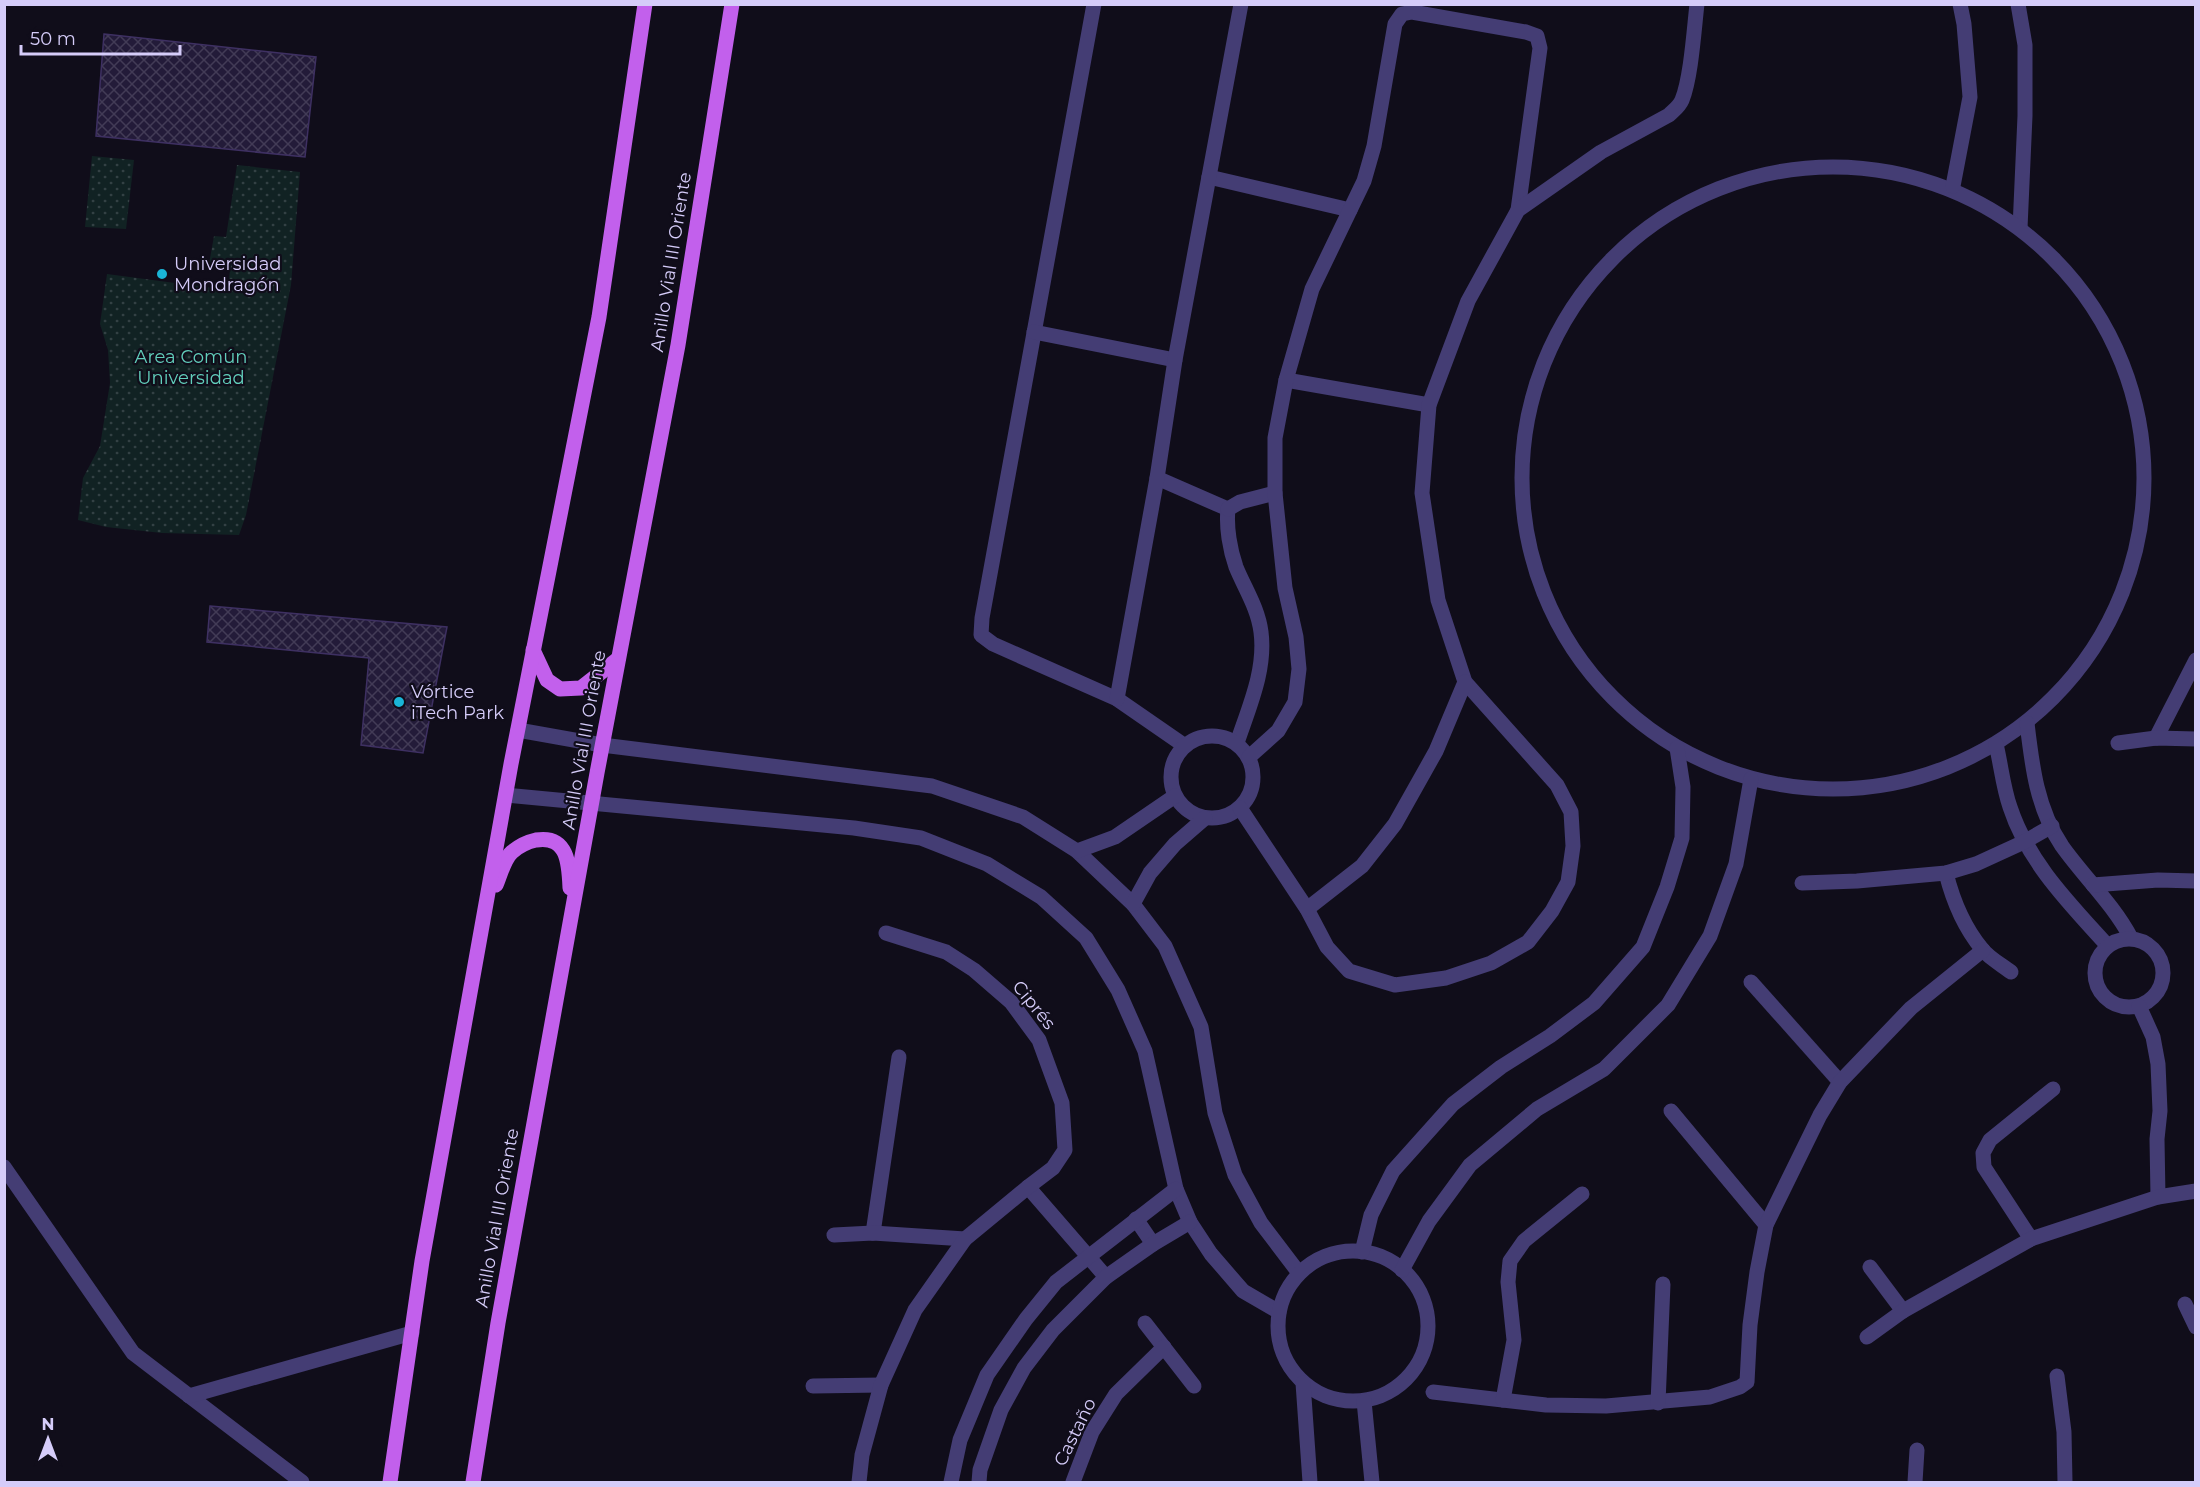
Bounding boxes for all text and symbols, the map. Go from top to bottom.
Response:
scale bar [21,18,180,56]
text: 50 m [30,28,76,50]
street label: Anillo Vial III Oriente [646,170,696,354]
place label: Universidad Mondragón [174,253,281,296]
marker: Universidad Mondragón [155,267,169,281]
park label: Area Común Universidad [135,346,247,389]
street label: Anillo Vial III Oriente [557,648,611,831]
place label: Vórtice iTech Park [411,681,504,724]
marker: Vórtice iTech Park [392,695,406,709]
street label: Ciprés [1008,976,1060,1034]
street label: Anillo Vial III Oriente [470,1126,524,1309]
street label: Castaño [1049,1394,1101,1470]
north arrow [18,1409,78,1469]
text: N [42,1415,54,1434]

